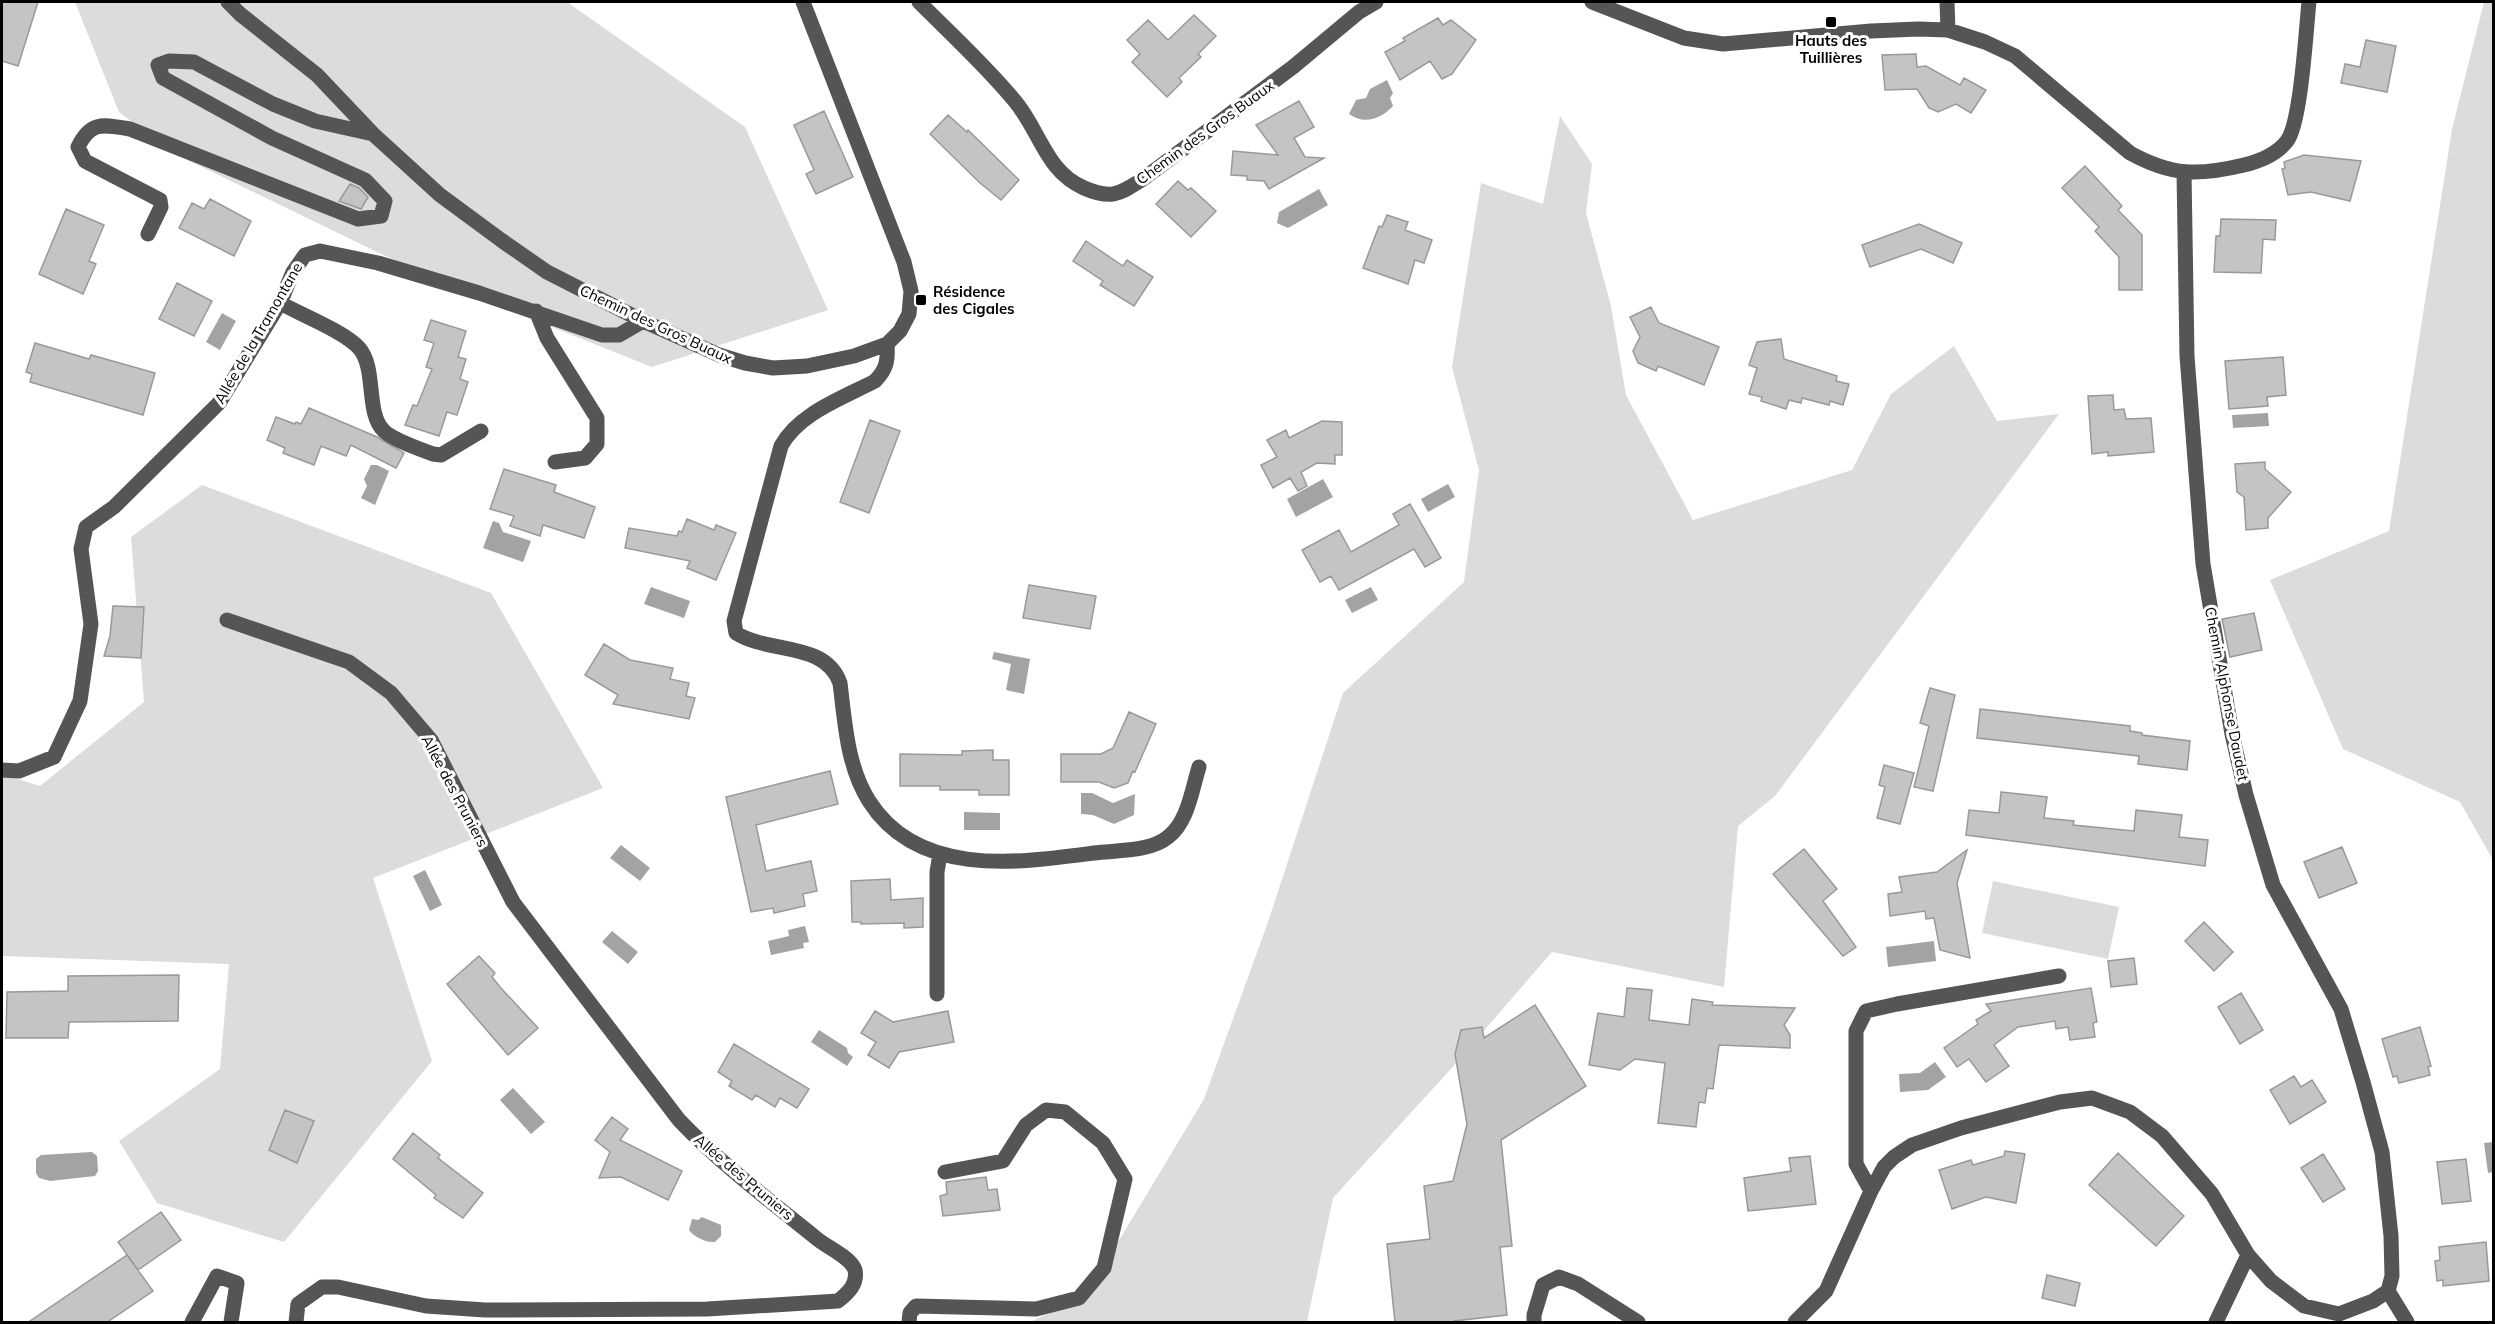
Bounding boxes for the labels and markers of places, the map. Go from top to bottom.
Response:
marker: Hauts des Tuillières [1824,15,1838,29]
place label: Hauts des Tuillières [1795,31,1867,67]
place label: Résidence des Cigales [933,282,1015,318]
marker: Résidence des Cigales [914,293,928,307]

